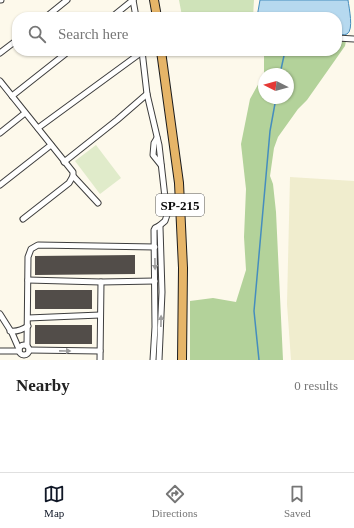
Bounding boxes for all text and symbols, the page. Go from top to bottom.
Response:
search box [12,12,342,56]
icon: search [26,23,48,45]
text: Search here [58,26,128,42]
north arrow [258,68,294,104]
road number: SP-215 [156,194,204,216]
one-way arrow [152,258,158,271]
one-way arrow [158,314,164,327]
one-way arrow [59,347,71,354]
text: Nearby [16,376,70,395]
text: 0 results [294,378,338,393]
tab: Map [43,483,65,519]
tab: Directions [152,483,197,519]
tab: Saved [284,483,311,519]

